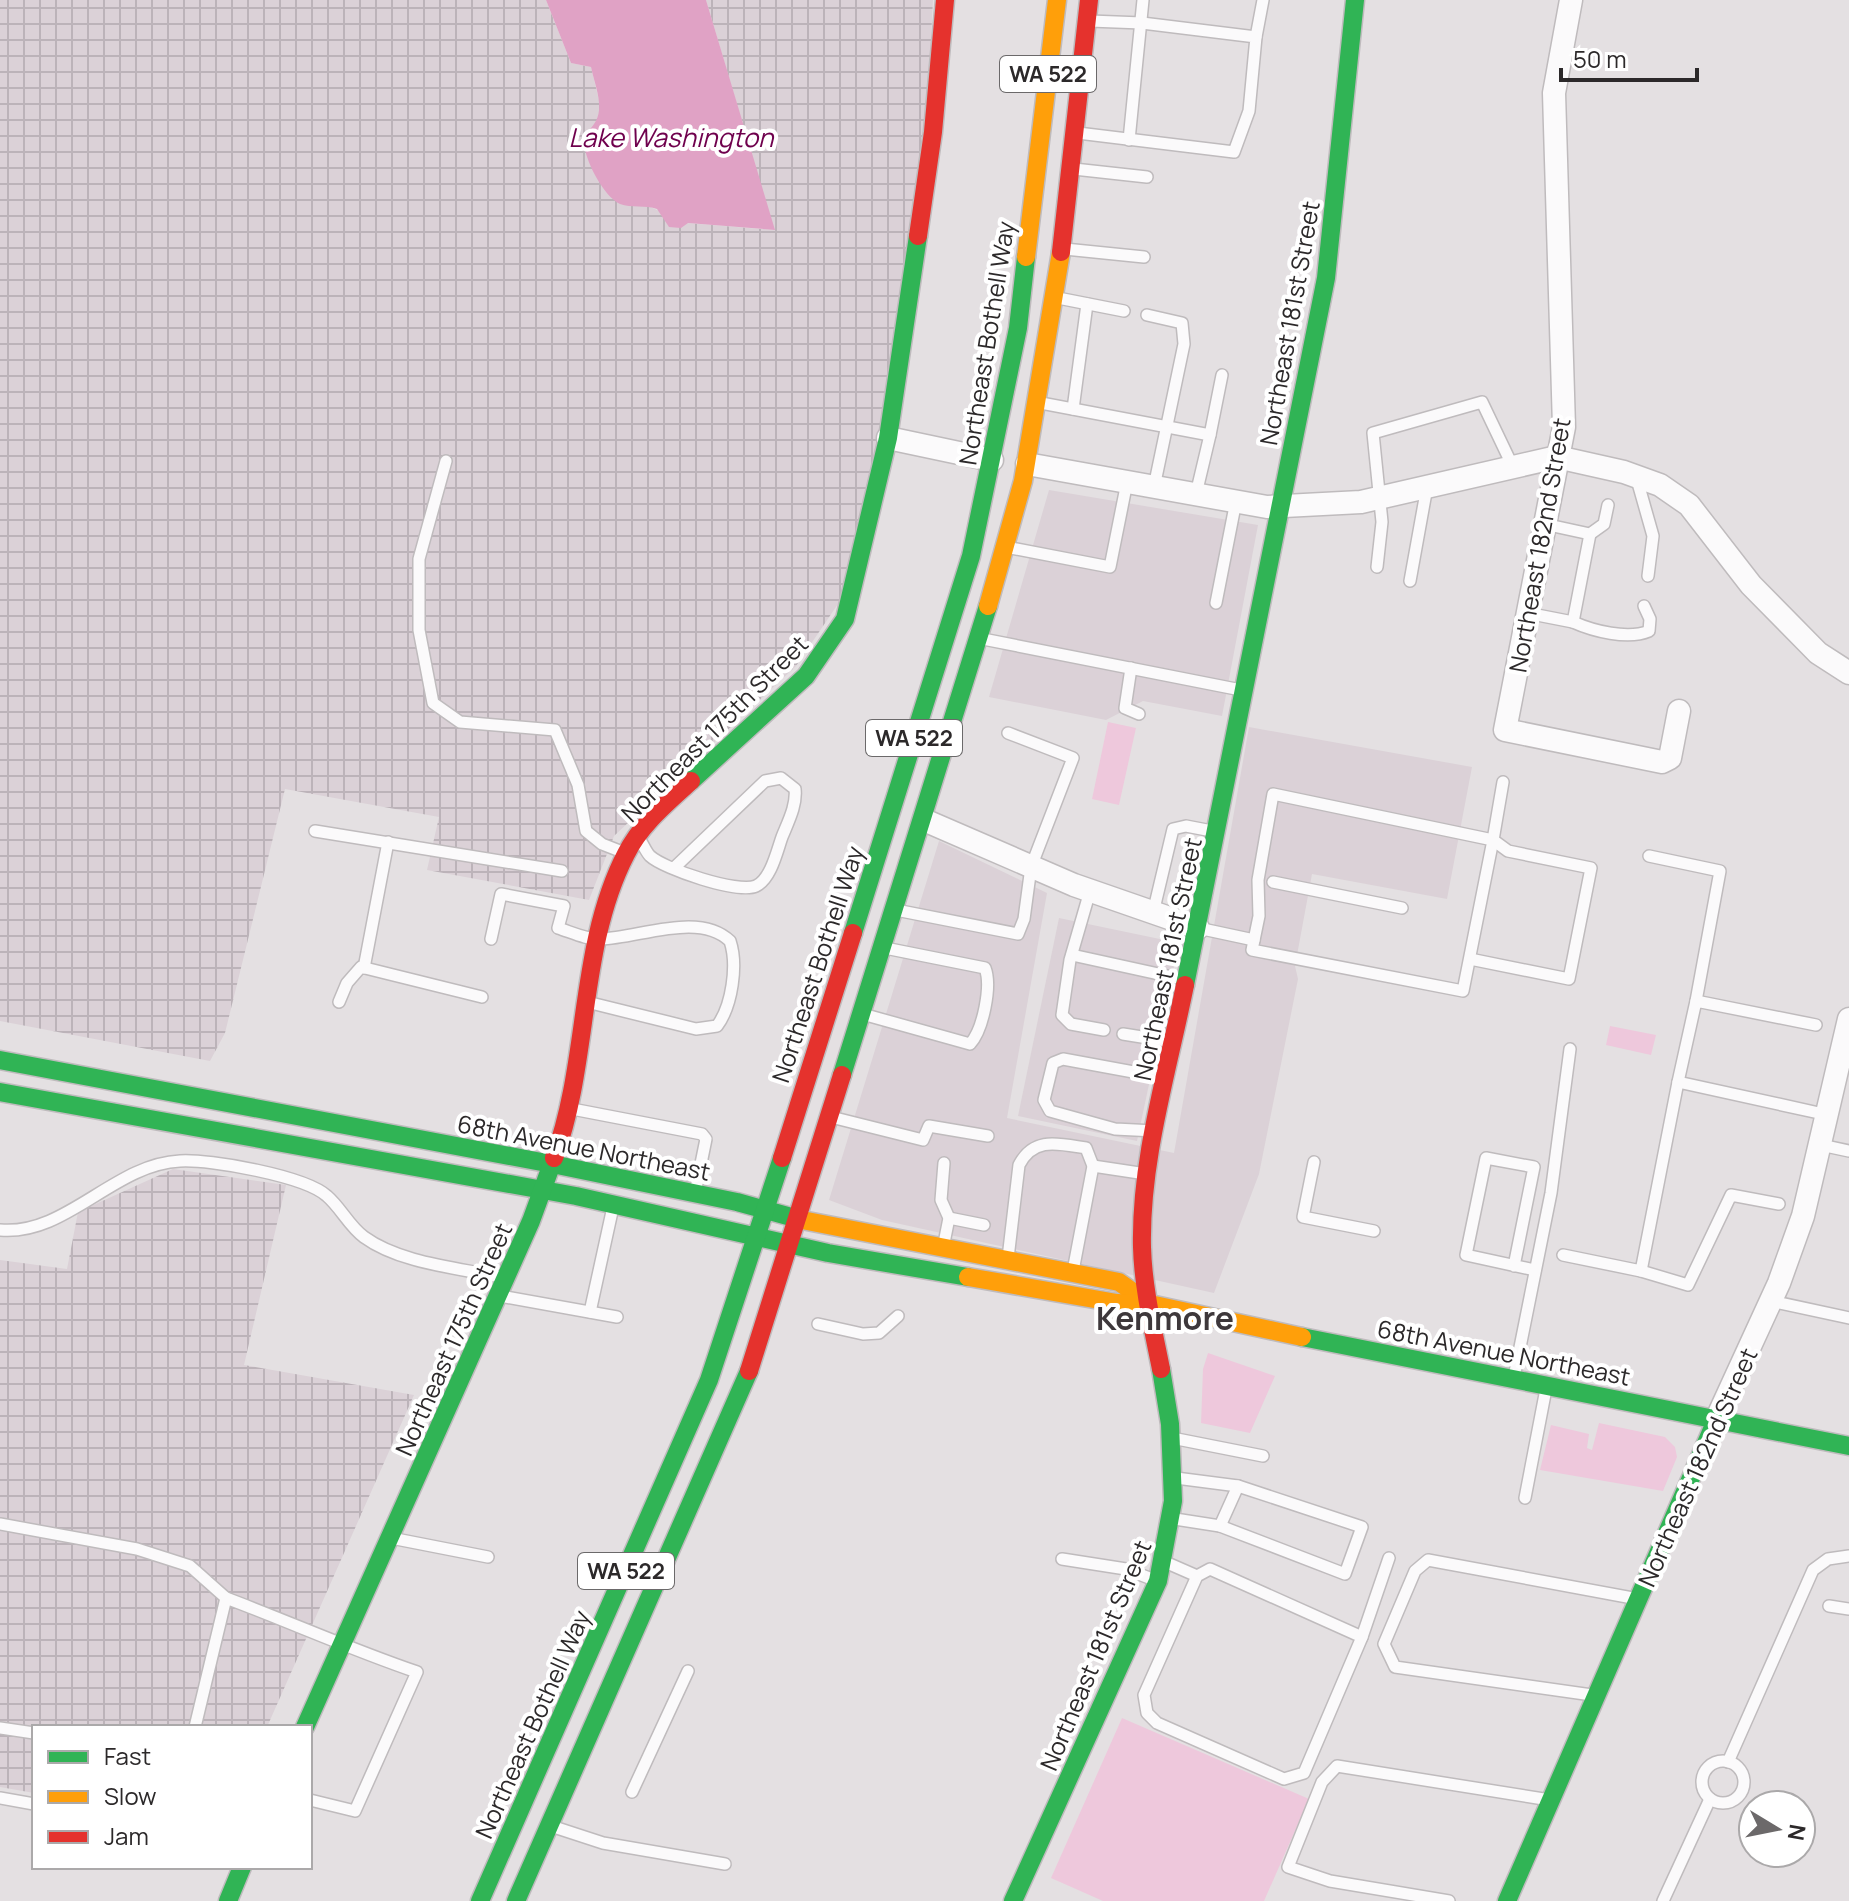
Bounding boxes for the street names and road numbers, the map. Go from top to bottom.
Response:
road number: WA 522 [1000,56,1096,92]
street label: Northeast 181st Street [1251,198,1327,448]
street label: Northeast Bothell Way [950,218,1022,467]
street label: Northeast 182nd Street [1500,415,1578,675]
street label: Northeast 175th Street [613,627,815,829]
road number: WA 522 [866,720,962,756]
street label: Northeast 181st Street [1125,835,1209,1083]
street label: Northeast Bothell Way [763,841,871,1086]
street label: 68th Avenue Northeast [455,1106,713,1188]
street label: Northeast 175th Street [387,1217,519,1461]
street label: 68th Avenue Northeast [1375,1311,1633,1393]
street label: Northeast 182nd Street [1629,1342,1765,1592]
street label: Northeast 181st Street [1031,1535,1159,1775]
road number: WA 522 [578,1553,674,1589]
street label: Northeast Bothell Way [467,1604,597,1843]

